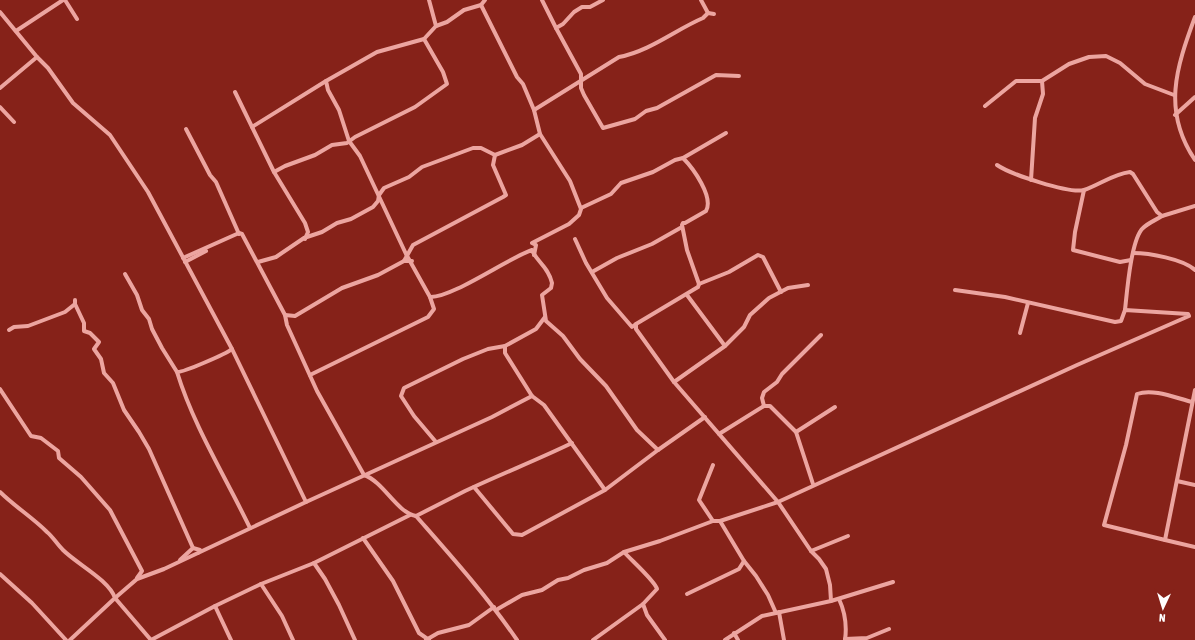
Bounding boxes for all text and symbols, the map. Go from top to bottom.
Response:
north arrow [1143,588,1183,628]
text: N [1159,612,1166,624]

